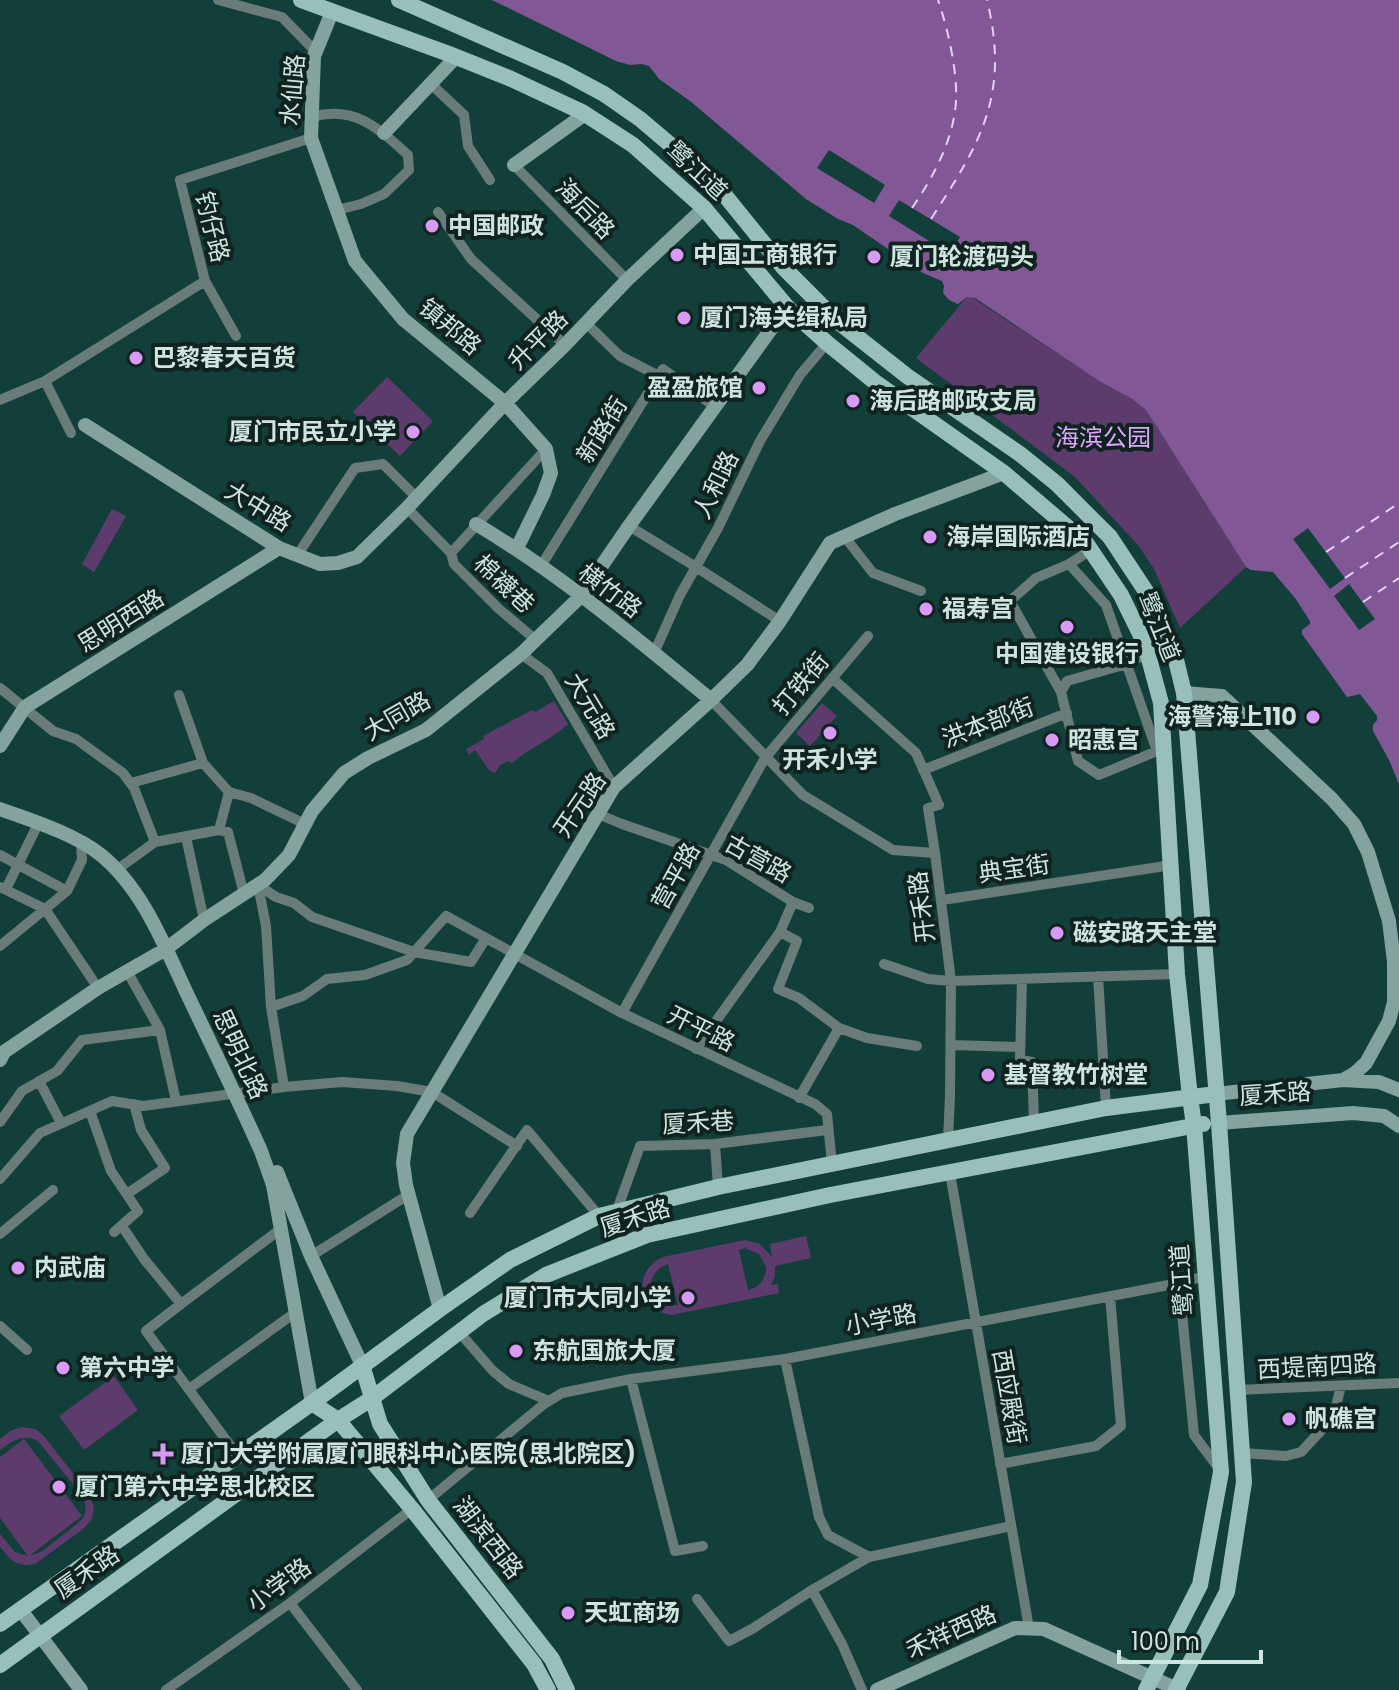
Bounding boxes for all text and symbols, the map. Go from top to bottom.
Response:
street label: 水仙路 [273,53,312,127]
street label: 鹭江道 [660,134,735,207]
street label: 海后路 [548,171,622,246]
street label: 钓仔路 [188,188,237,266]
place label: 中国邮政 [448,209,544,242]
marker: 中国邮政 [423,217,441,235]
place label: 中国工商银行 [693,238,837,271]
place label: 厦门轮渡码头 [890,240,1034,273]
marker: 中国工商银行 [668,246,686,264]
marker: 厦门轮渡码头 [865,248,883,266]
street label: 镇邦路 [412,291,489,362]
place label: 厦门海关缉私局 [700,301,868,334]
street label: 升平路 [501,303,575,377]
marker: 厦门海关缉私局 [675,309,693,327]
place label: 巴黎春天百货 [152,341,296,374]
marker: 巴黎春天百货 [127,349,145,367]
place label: 盈盈旅馆 [647,371,743,404]
marker: 盈盈旅馆 [750,379,768,397]
place label: 海后路邮政支局 [869,384,1037,417]
street label: 新路街 [569,390,635,469]
marker: 海后路邮政支局 [844,392,862,410]
place label: 厦门市民立小学 [229,415,397,448]
park label: 海滨公园 [1055,421,1151,454]
marker: 厦门市民立小学 [404,423,422,441]
street label: 人和路 [685,445,746,524]
street label: 大中路 [219,474,298,539]
place label: 海岸国际酒店 [946,520,1090,553]
marker: 海岸国际酒店 [921,528,939,546]
street label: 棉襪巷 [467,547,542,620]
street label: 横竹路 [572,556,649,625]
street label: 思明西路 [71,581,170,660]
street label: 鹭江道 [1131,587,1188,666]
place label: 福寿宫 [942,592,1014,625]
marker: 福寿宫 [917,600,935,618]
marker: 中国建设银行 [1058,618,1076,636]
place label: 中国建设银行 [995,637,1139,670]
street label: 打铁街 [765,645,836,722]
street label: 大元路 [558,666,623,745]
street label: 大同路 [357,683,436,748]
street label: 洪本部街 [937,690,1039,755]
place label: 海警海上110 [1167,700,1297,733]
marker: 海警海上110 [1304,708,1322,726]
place label: 昭惠宫 [1068,723,1140,756]
marker: 开禾小学 [821,724,839,742]
marker: 昭惠宫 [1043,731,1061,749]
place label: 开禾小学 [782,743,878,776]
street label: 开元路 [546,766,613,844]
street label: 古营路 [719,827,798,890]
street label: 营平路 [644,836,707,915]
street label: 典宝街 [976,847,1052,890]
street label: 开禾路 [901,869,942,945]
place label: 磁安路天主堂 [1073,916,1217,949]
marker: 磁安路天主堂 [1048,924,1066,942]
street label: 开平路 [662,998,741,1059]
street label: 思明北路 [205,1003,276,1104]
place label: 基督教竹树堂 [1004,1058,1148,1091]
marker: 基督教竹树堂 [979,1066,997,1084]
street label: 厦禾路 [1238,1075,1312,1112]
street label: 厦禾巷 [661,1104,735,1141]
street label: 厦禾路 [596,1191,674,1244]
street label: 鹭江道 [1163,1243,1200,1317]
place label: 内武庙 [34,1251,106,1284]
marker: 内武庙 [9,1259,27,1277]
place label: 厦门市大同小学 [504,1281,672,1314]
marker: 厦门市大同小学 [679,1289,697,1307]
street label: 小学路 [842,1296,919,1343]
place label: 东航国旅大厦 [532,1334,676,1367]
marker: 东航国旅大厦 [507,1342,525,1360]
street label: 西应殿街 [985,1347,1034,1447]
street label: 西堤南四路 [1256,1347,1378,1386]
place label: 第六中学 [79,1351,175,1384]
marker: 第六中学 [54,1359,72,1377]
place label: 帆礁宫 [1305,1402,1377,1435]
marker: 帆礁宫 [1280,1410,1298,1428]
place label: 厦门大学附属厦门眼科中心医院(思北院区) [181,1437,636,1470]
marker: 厦门大学附属厦门眼科中心医院(思北院区) [152,1443,174,1465]
place label: 厦门第六中学思北校区 [75,1470,315,1503]
marker: 厦门第六中学思北校区 [50,1478,68,1496]
street label: 湖滨西路 [446,1490,531,1586]
street label: 厦禾路 [48,1537,126,1606]
street label: 小学路 [240,1550,318,1619]
place label: 天虹商场 [584,1596,680,1629]
street label: 禾祥西路 [900,1597,1001,1666]
marker: 天虹商场 [559,1604,577,1622]
scale bar [1119,1614,1261,1664]
text: 100 m [1131,1625,1200,1658]

